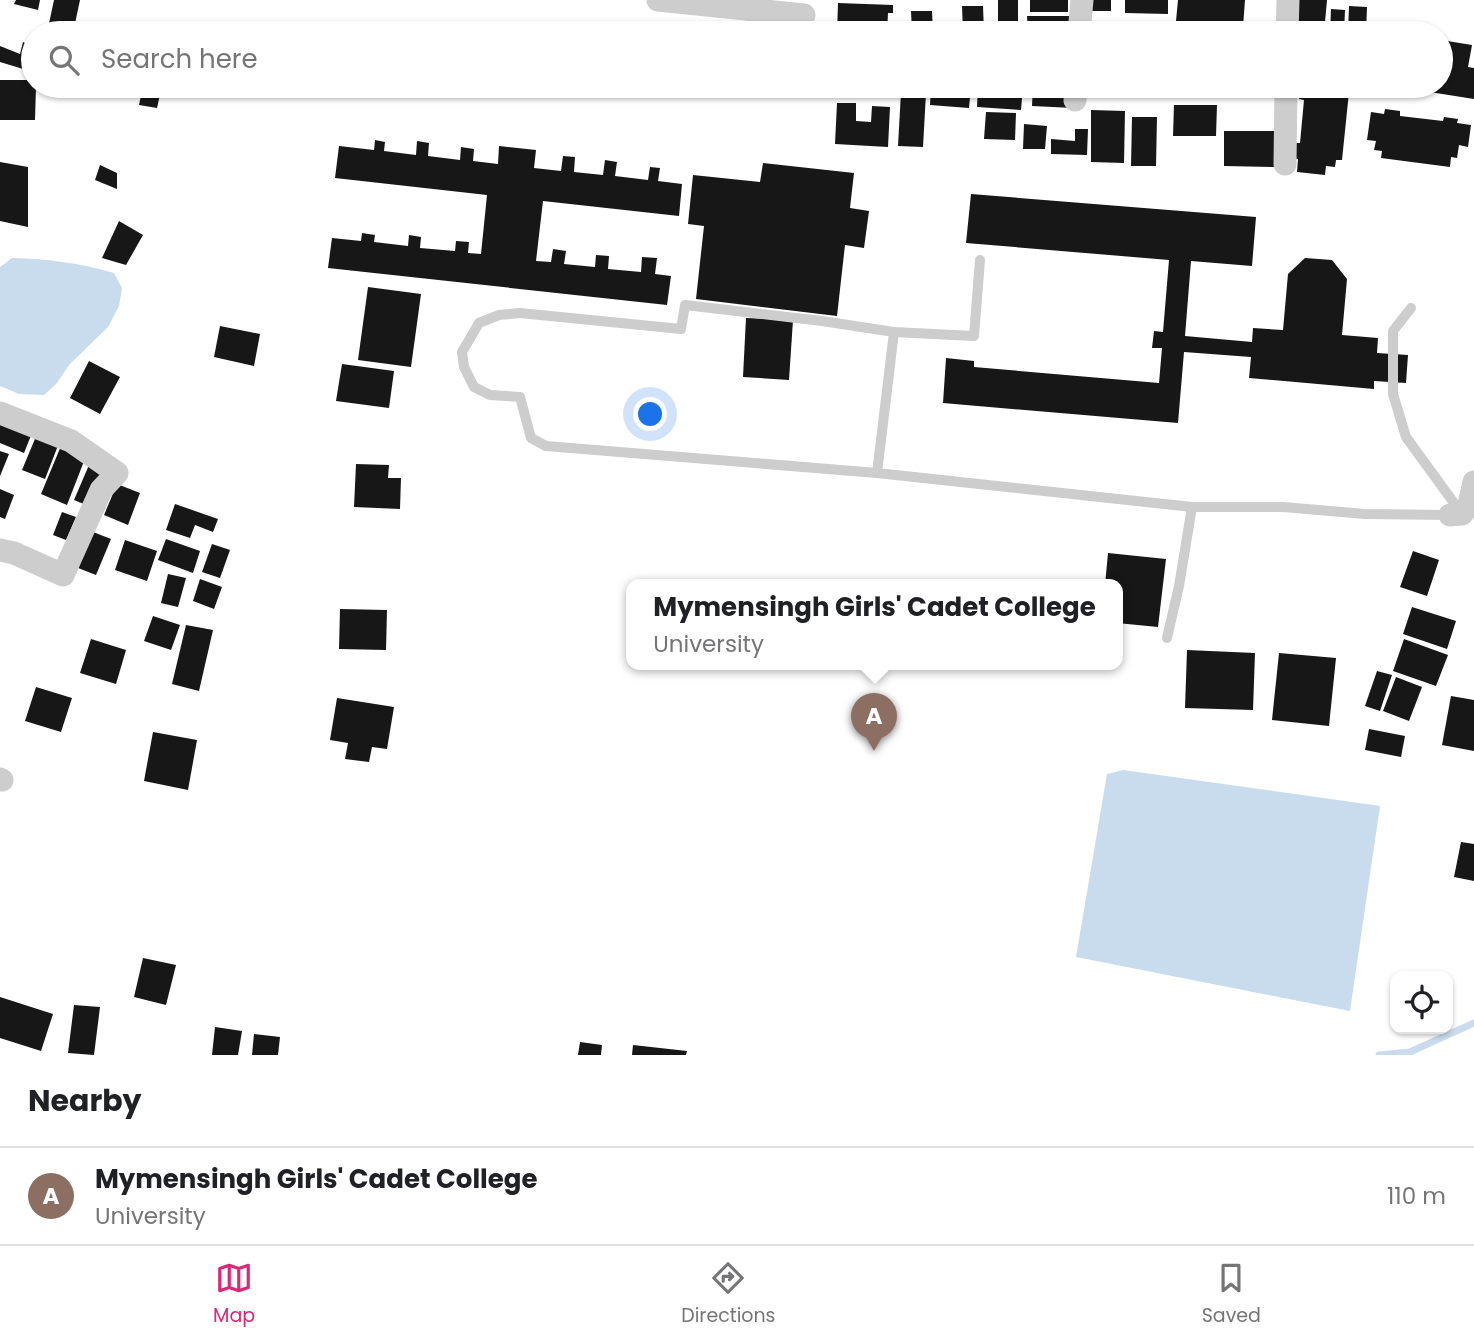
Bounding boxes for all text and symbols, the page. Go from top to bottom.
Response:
search box [21,21,1453,98]
icon: search [45,41,83,79]
text: Search here [101,41,258,77]
your location [633,397,667,431]
popup [626,579,1123,670]
text: Mymensingh Girls' Cadet College [653,589,1096,625]
text: University [653,628,764,660]
pin: A [851,693,897,751]
map controls [1390,971,1453,1034]
button: locate [1390,971,1453,1034]
text: Nearby [28,1079,142,1122]
text: Mymensingh Girls' Cadet College [95,1161,537,1197]
text: A [43,1180,59,1212]
text: 110 m [1387,1180,1446,1212]
text: University [95,1200,206,1232]
tab: Map [213,1259,255,1330]
tab: Directions [681,1259,776,1330]
tab: Saved [1202,1259,1261,1330]

